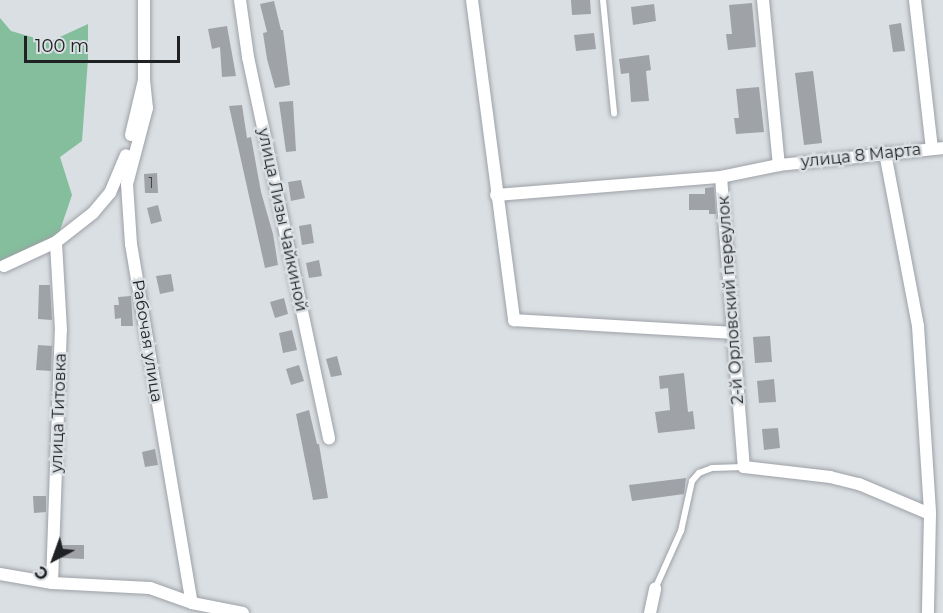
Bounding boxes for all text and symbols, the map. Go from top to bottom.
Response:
scale bar [27,24,183,62]
text: 100 m [35,35,89,57]
street label: улица Лизы Чайкиной [253,127,311,313]
street label: улица 8 Марта [800,140,922,172]
house number: 1 [148,175,154,191]
street label: 2-й Орловский переулок [714,195,748,405]
street label: Рабочая улица [128,278,166,404]
street label: улица Титовка [47,353,71,473]
north arrow [24,529,84,589]
text: С [31,562,52,584]

